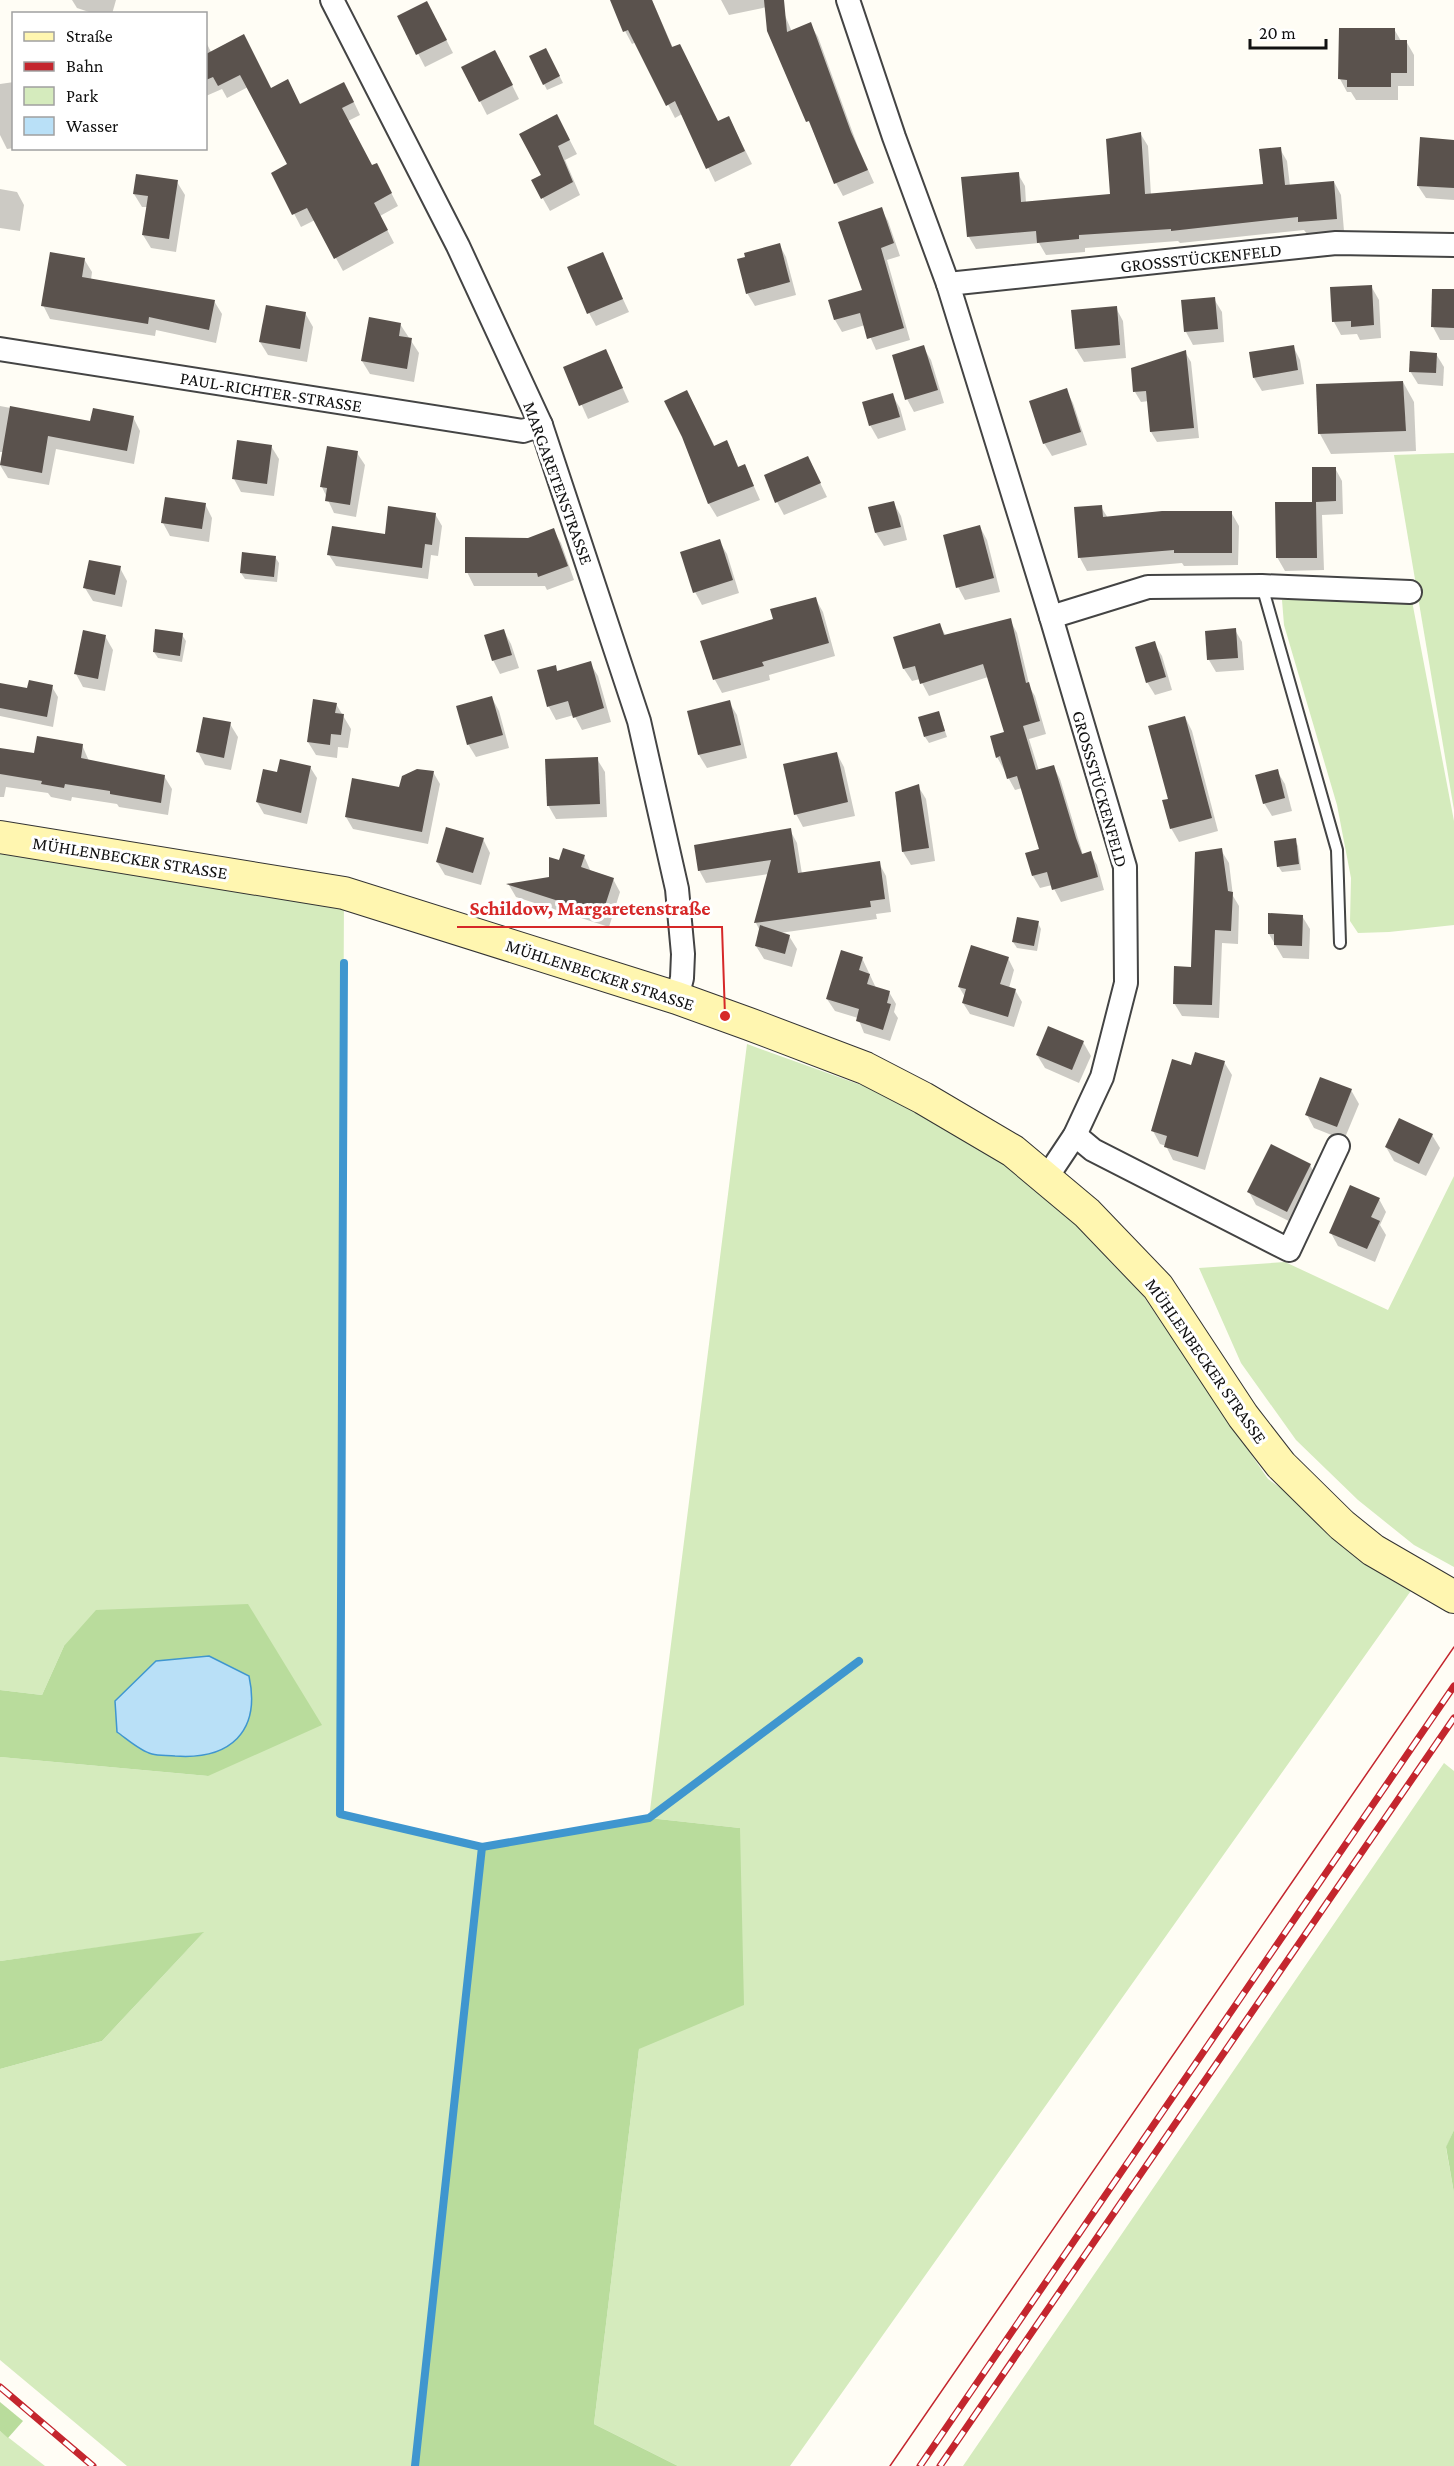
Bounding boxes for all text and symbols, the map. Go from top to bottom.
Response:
legend [12,12,207,150]
scale bar [1250,12,1326,50]
text: 20 m [1259,23,1296,43]
text: Straße [66,26,113,46]
text: Bahn [66,56,104,76]
text: Park [66,86,98,106]
text: Wasser [66,116,119,136]
street label: GROSSSTÜCKENFELD [1119,240,1283,276]
street label: PAUL-RICHTER-STRASSE [179,368,364,416]
street label: MARGARETENSTRASSE [519,399,597,567]
street label: GROSSSTÜCKENFELD [1068,708,1132,870]
street label: MÜHLENBECKER STRASSE [31,833,229,883]
callout: Schildow, Margaretenstraße [457,889,722,927]
text: Schildow, Margaretenstraße [470,897,711,919]
street label: MÜHLENBECKER STRASSE [503,935,697,1015]
street label: MÜHLENBECKER STRASSE [1141,1275,1271,1448]

